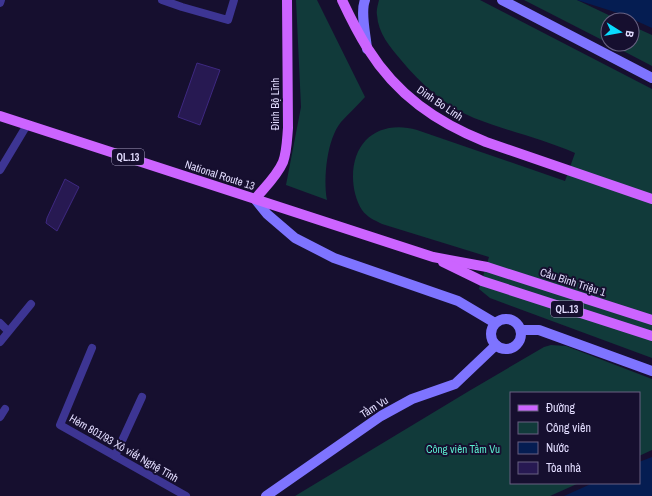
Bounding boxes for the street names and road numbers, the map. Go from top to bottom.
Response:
street label: Đinh Bộ Lĩnh [268,78,282,130]
street label: Dinh Bo Linh [414,82,466,124]
road number: QL.13 [112,149,144,165]
street label: National Route 13 [183,157,257,193]
street label: Cầu Bình Triệu 1 [538,265,608,299]
road number: QL.13 [551,301,583,317]
street label: Tầm Vu [357,393,391,421]
street label: Hẻm 801/93 Xô viết Nghệ Tĩnh [67,411,181,485]

